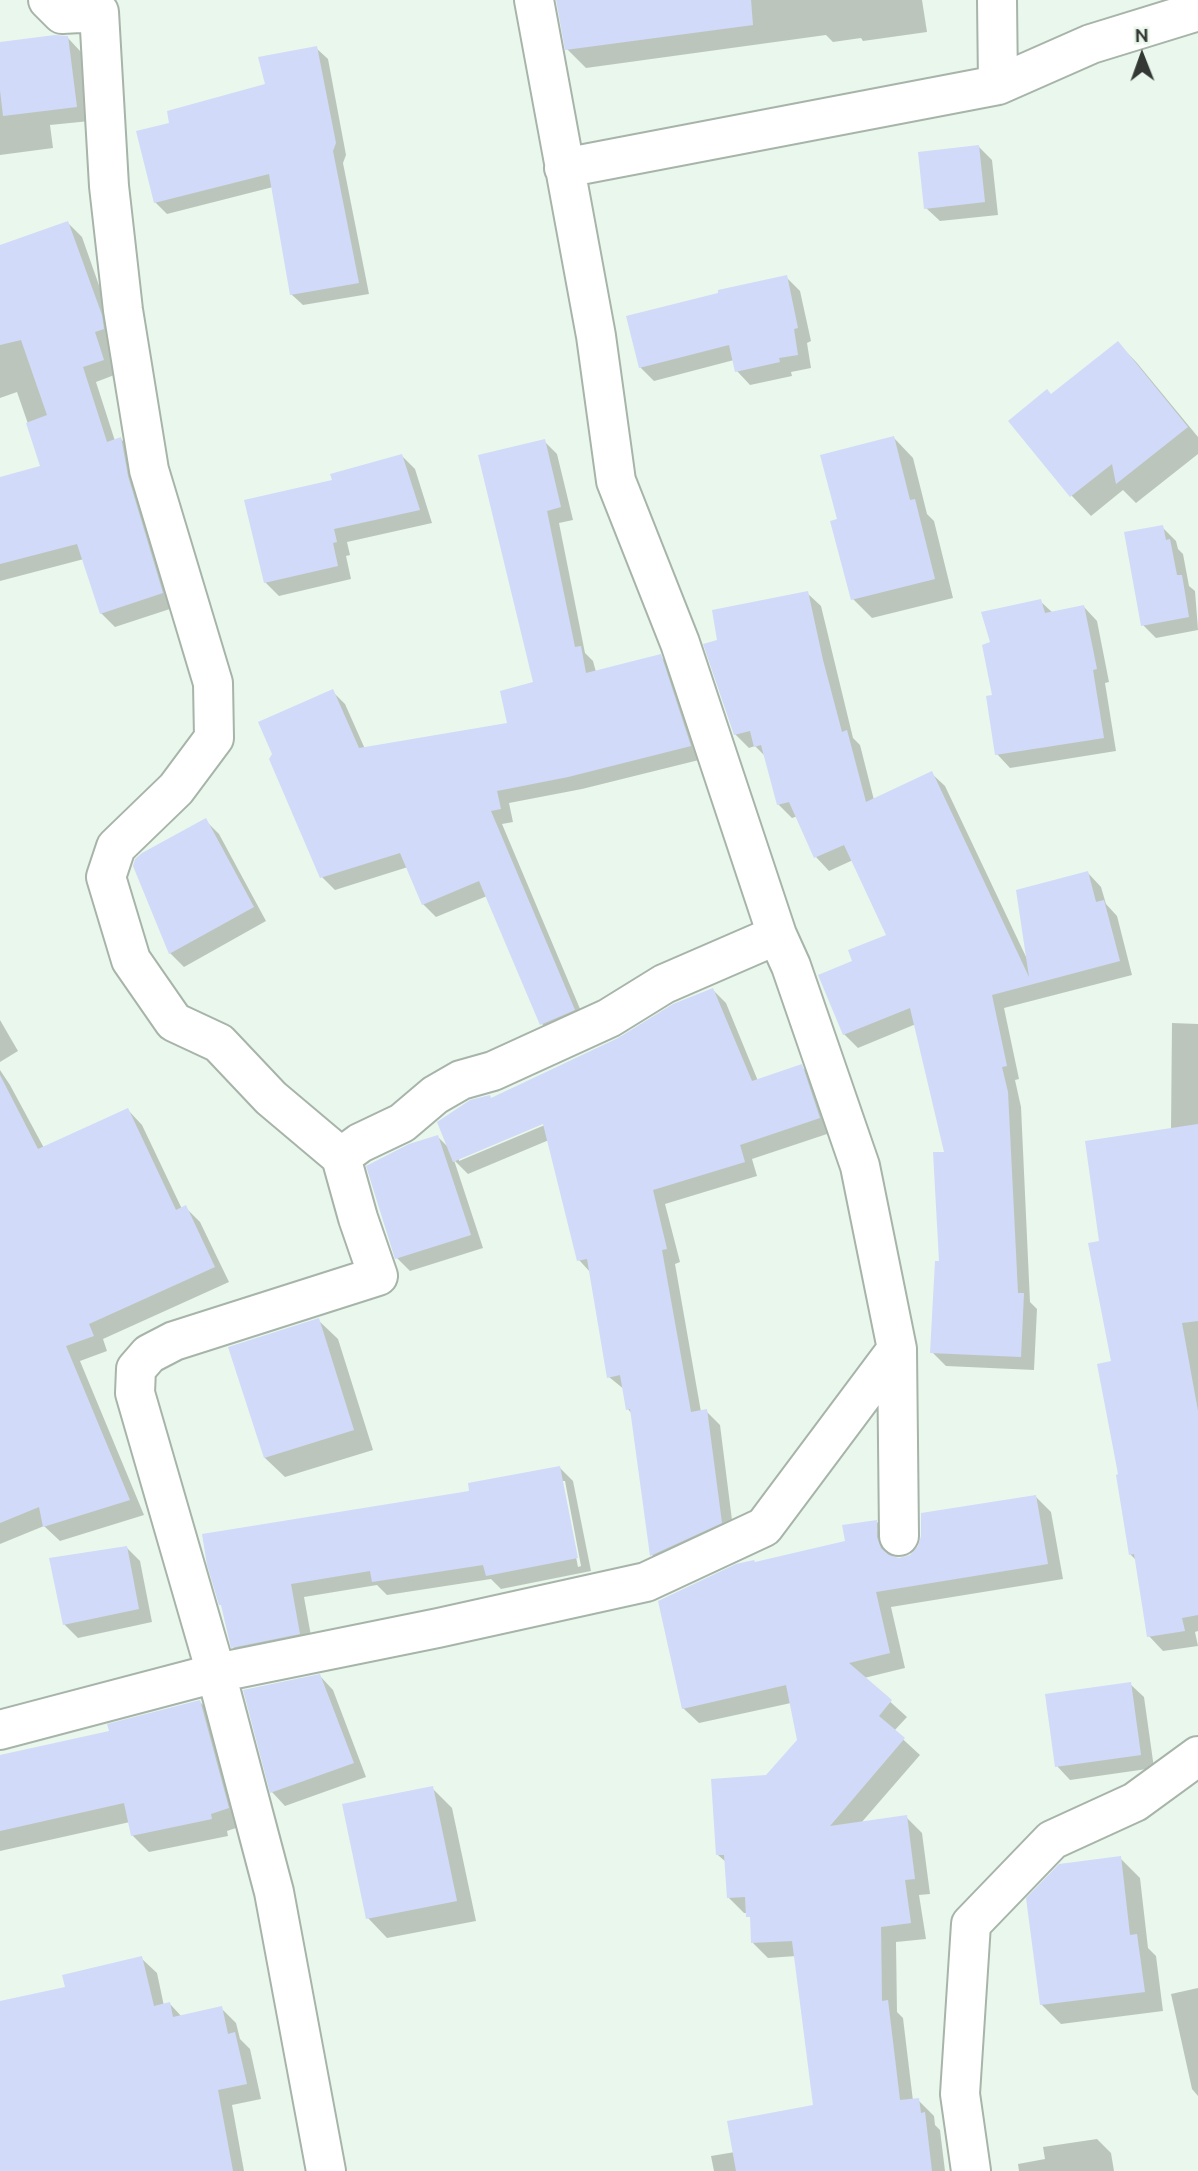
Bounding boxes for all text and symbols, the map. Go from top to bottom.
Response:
north arrow [1107,21,1177,91]
text: N [1134,24,1149,46]

